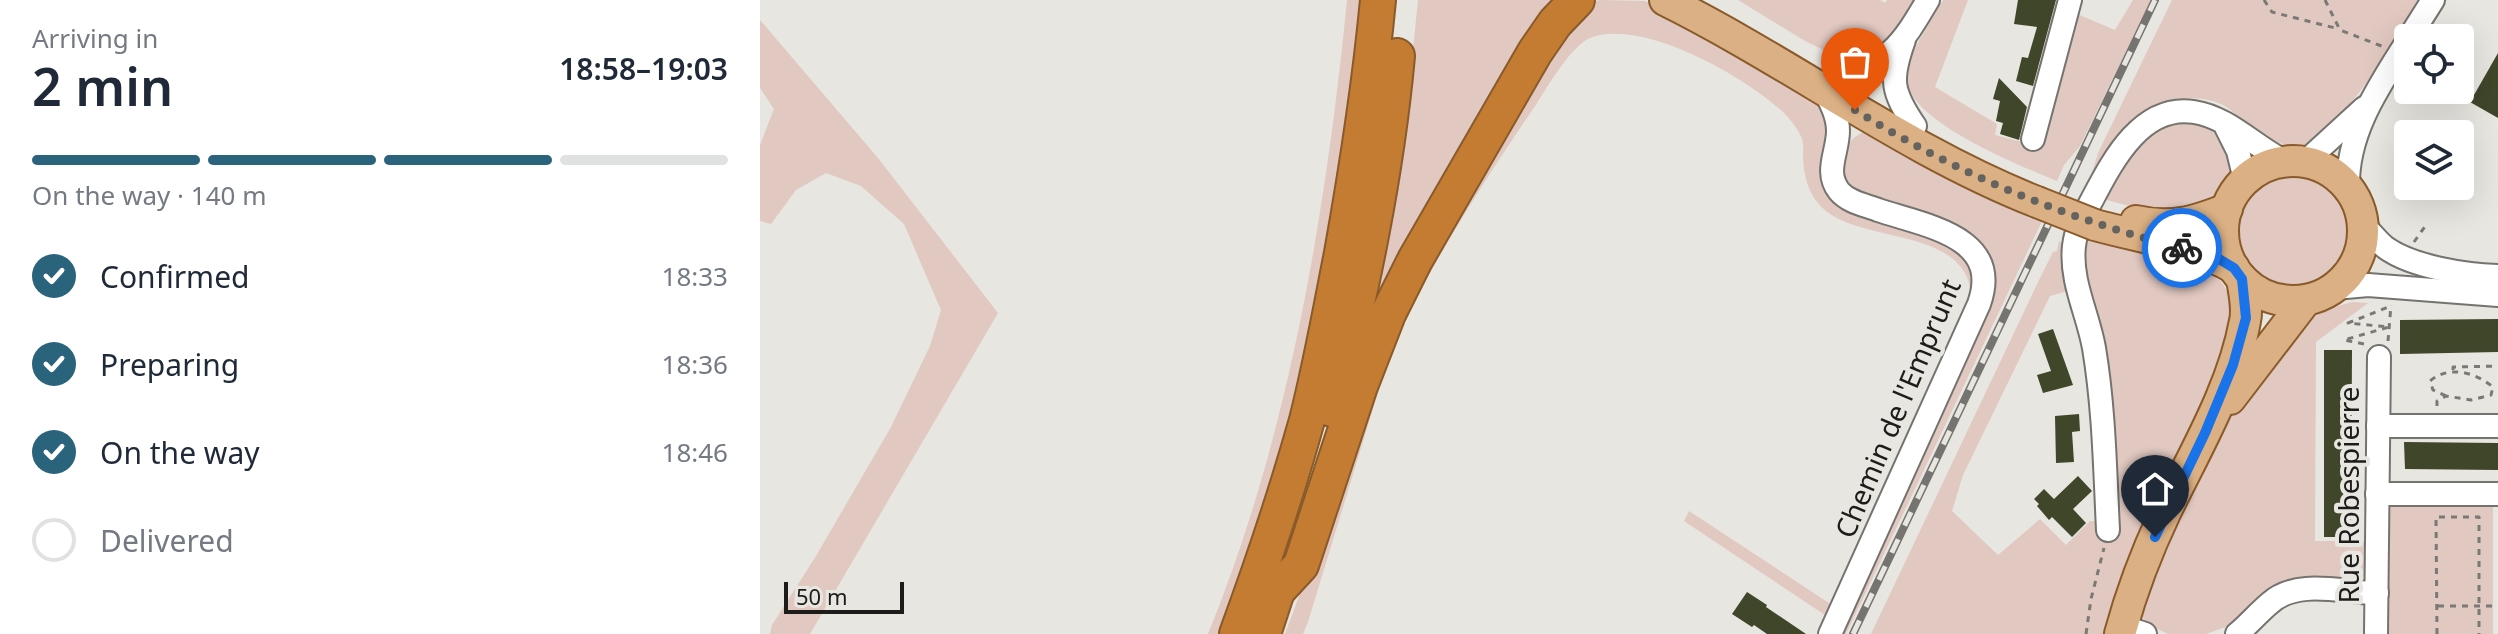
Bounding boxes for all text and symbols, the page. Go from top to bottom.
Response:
text: Arriving in [32,20,158,56]
map controls [2394,24,2474,200]
button: locate [2394,24,2474,104]
pin [1821,28,1889,110]
icon: bag [1833,40,1877,84]
text: 18:58–19:03 [559,48,728,89]
text: 2 min [32,50,173,121]
button: layers [2394,120,2474,200]
text: On the way · 140 m [32,177,266,213]
courier [2142,208,2222,288]
icon: bike [2160,226,2204,270]
icon: check [32,254,76,298]
text: Confirmed [100,256,250,297]
text: 18:33 [662,258,728,294]
street label: Chemin de l'Emprunt [1825,273,1969,543]
icon: check [32,342,76,386]
text: Preparing [100,344,239,385]
text: 18:36 [662,346,728,382]
street label: Rue Robespierre [2329,386,2367,604]
icon: check [32,430,76,474]
text: On the way [100,432,260,473]
text: 18:46 [662,434,728,470]
pin [2121,455,2189,537]
icon: home [2133,467,2177,511]
text: Delivered [100,520,234,561]
scale bar [784,578,904,614]
text: 50 m [796,581,847,611]

